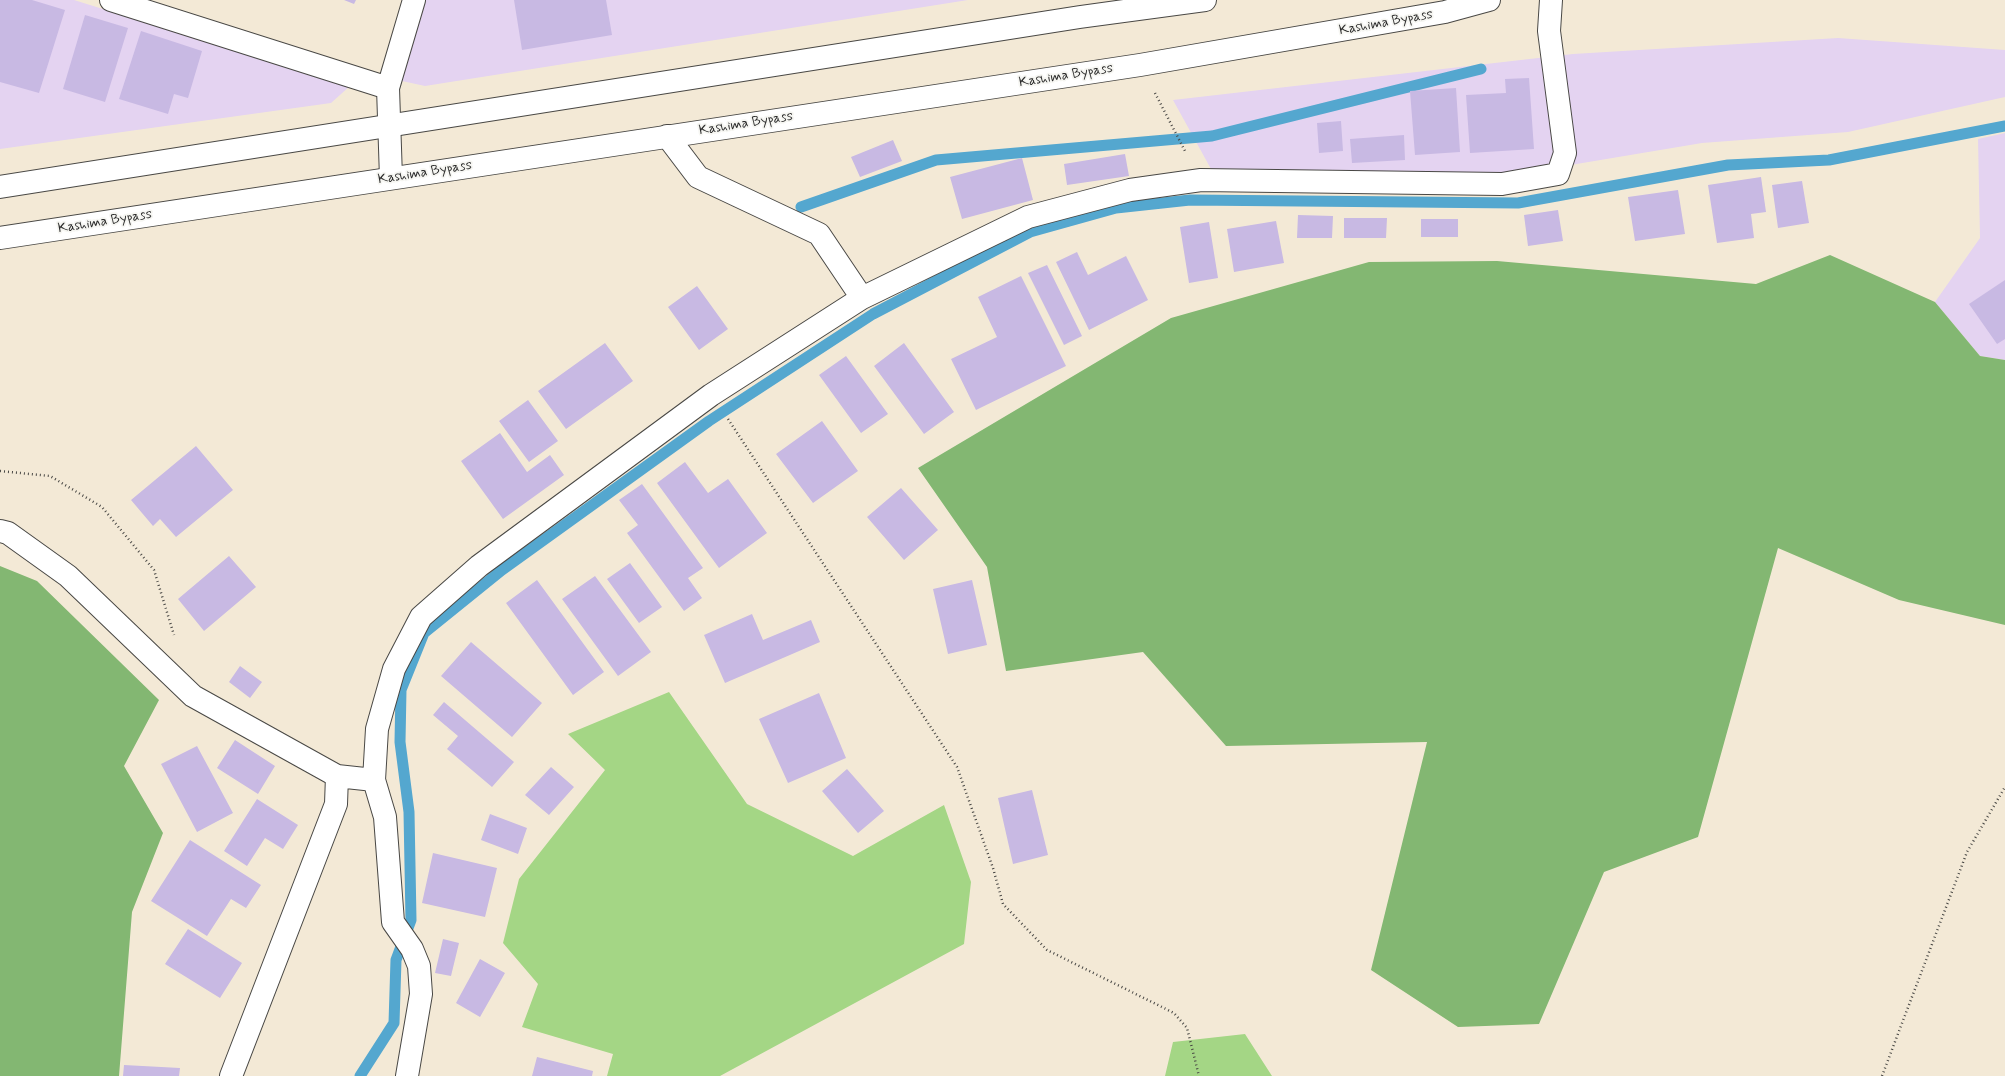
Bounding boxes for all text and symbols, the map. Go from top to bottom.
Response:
street label: Kashima Bypass [1338,6,1434,40]
street label: Kashima Bypass [1018,60,1114,92]
street label: Kashima Bypass [698,108,794,140]
street label: Kashima Bypass [377,157,473,189]
street label: Kashima Bypass [57,206,153,238]

